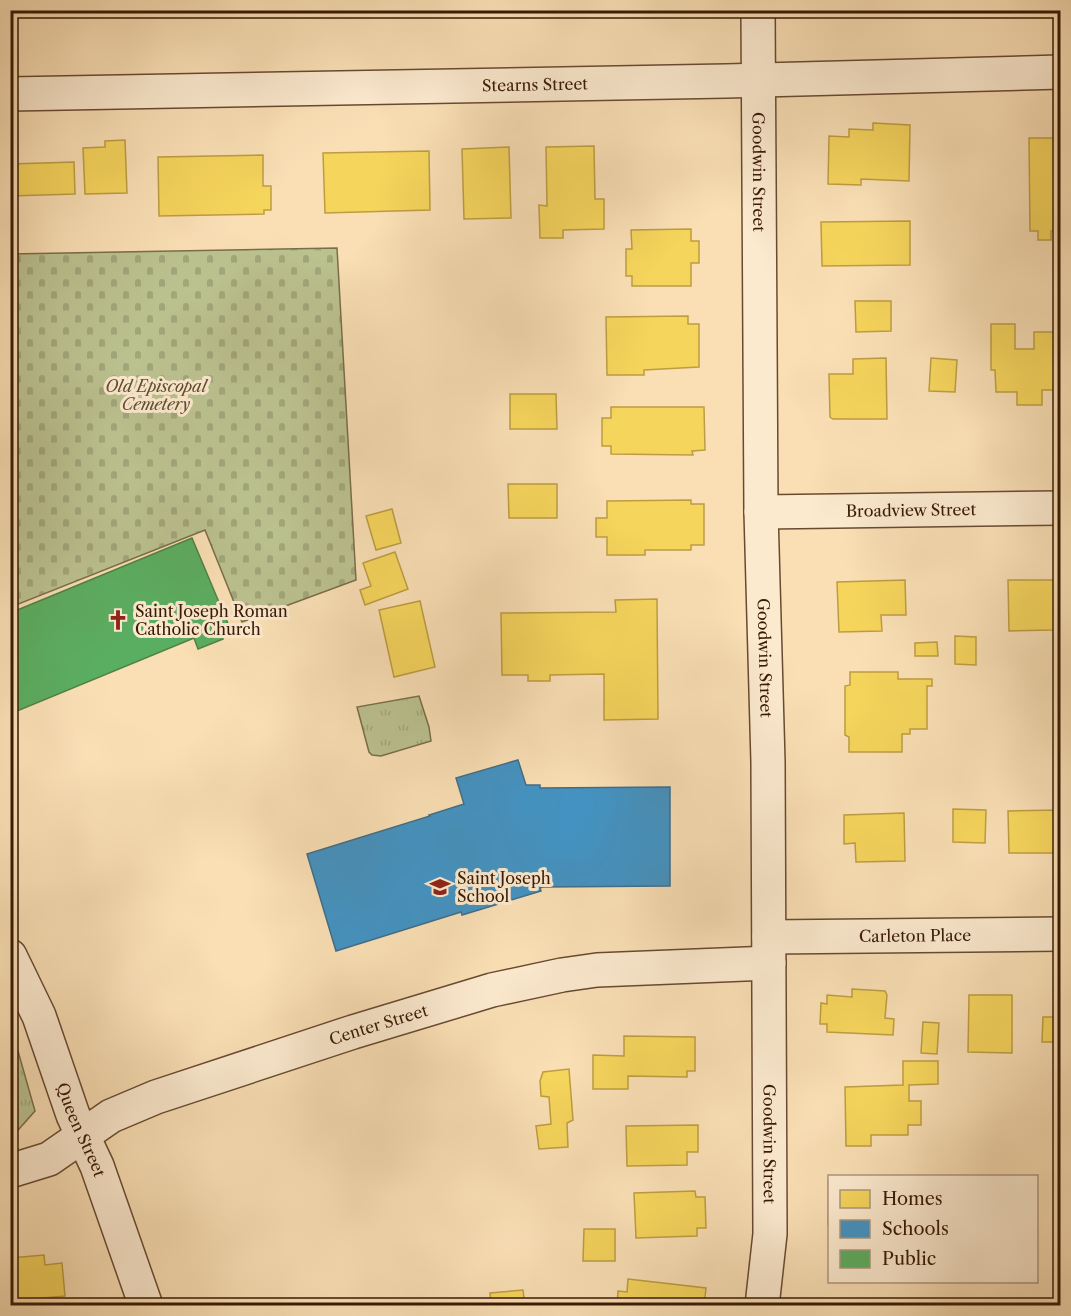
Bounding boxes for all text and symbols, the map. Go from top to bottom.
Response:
street label: Stearns Street [482,74,588,95]
street label: Goodwin Street [749,112,769,232]
park label: Old Episcopal Cemetery [105,376,209,414]
street label: Broadview Street [846,499,977,521]
street label: Goodwin Street [753,598,777,718]
place label: Saint Joseph Roman Catholic Church [135,601,288,639]
church icon: Saint Joseph Roman Catholic Church [106,608,130,632]
place label: Saint Joseph School [457,868,551,906]
school or university icon: Saint Joseph School [428,875,452,899]
street label: Carleton Place [859,925,971,946]
street label: Center Street [327,1000,430,1049]
street label: Queen Street [53,1080,110,1180]
street label: Goodwin Street [759,1084,780,1204]
legend [828,1175,1038,1283]
text: Homes [882,1188,943,1210]
text: Schools [882,1218,949,1240]
text: Public [882,1248,936,1270]

